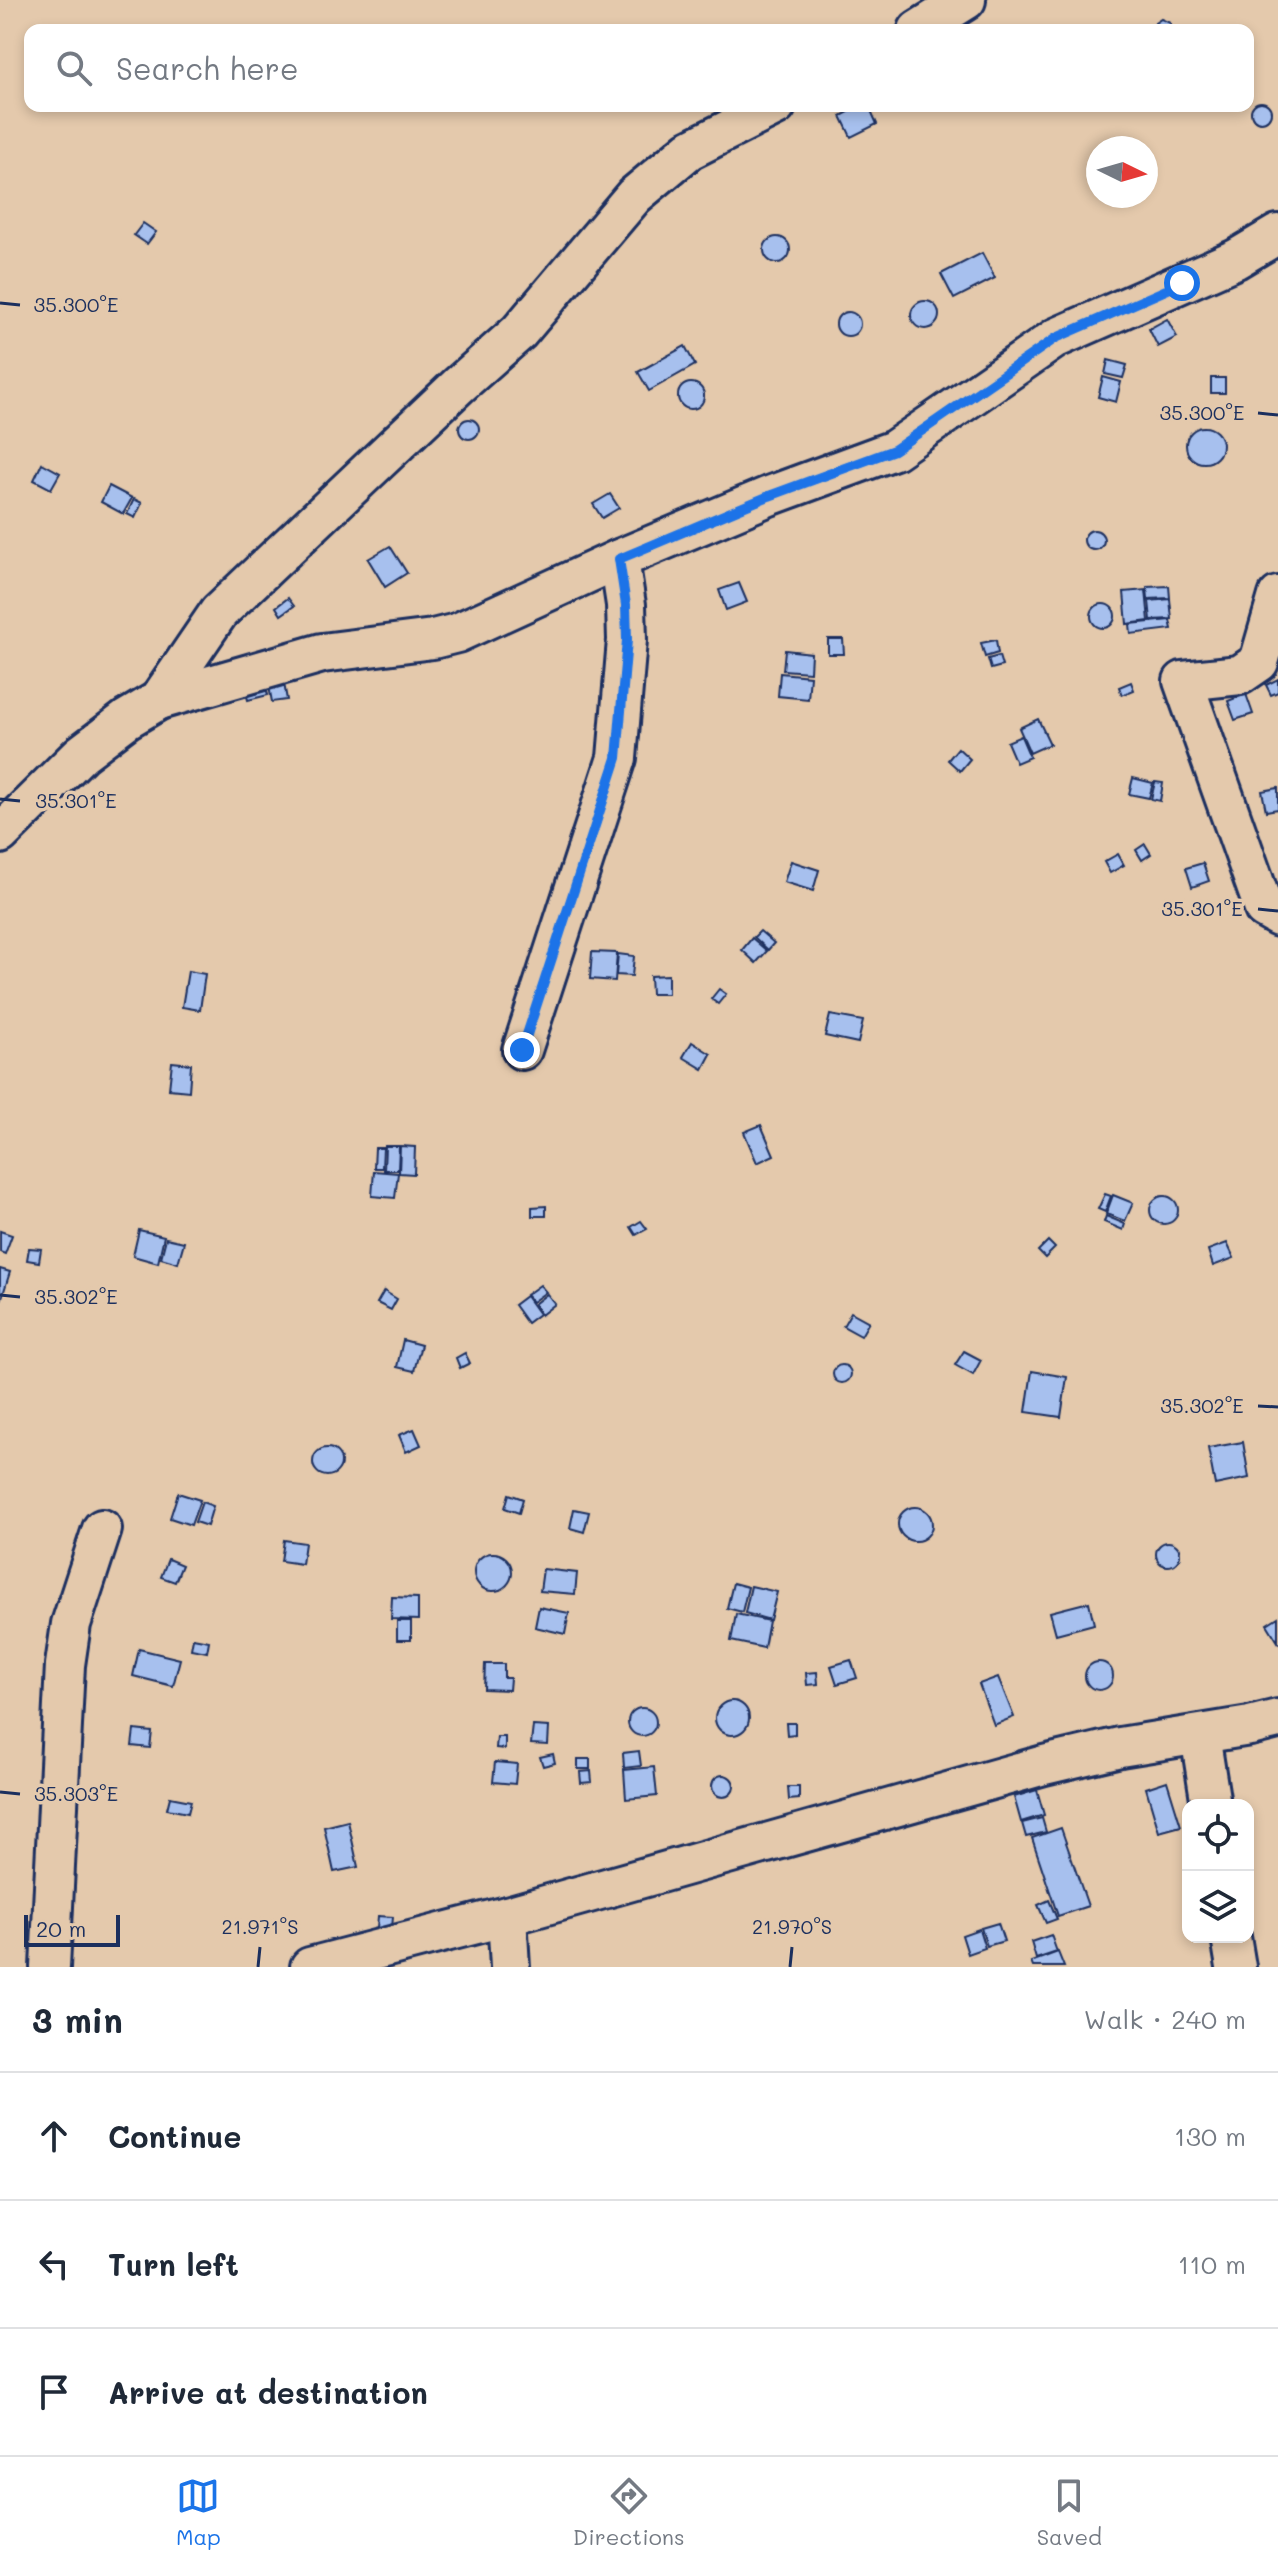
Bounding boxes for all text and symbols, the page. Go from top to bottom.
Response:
search box [24,24,1254,112]
icon: search [52,46,96,90]
text: Search here [116,48,299,88]
north arrow [1086,136,1158,208]
route start [1164,265,1200,301]
text: 35.300°E [34,291,118,317]
text: 35.300°E [1160,399,1244,425]
text: 35.301°E [35,787,117,813]
text: 35.301°E [1161,895,1243,921]
route end [504,1032,540,1068]
text: 35.302°E [34,1283,118,1309]
text: 35.302°E [1160,1392,1244,1418]
text: 35.303°E [34,1780,118,1806]
map controls [1182,1799,1254,1943]
button: locate [1182,1799,1254,1871]
button: layers [1182,1871,1254,1943]
scale bar [24,1911,120,1947]
text: 21.971°S [222,1913,298,1939]
text: 21.970°S [752,1913,832,1939]
text: 20 m [36,1914,86,1943]
text: 3 min [32,1997,123,2042]
text: Walk · 240 m [1084,2002,1246,2036]
icon: ahead [32,2114,76,2158]
text: Continue [108,2116,241,2156]
text: 130 m [1174,2119,1246,2153]
icon: left [32,2242,76,2286]
text: Turn left [108,2244,239,2284]
text: 110 m [1178,2247,1246,2281]
icon: arrive [32,2370,76,2414]
text: Arrive at destination [108,2372,428,2412]
tab: Map [176,2474,221,2551]
tab: Directions [573,2474,685,2551]
tab: Saved [1037,2474,1102,2551]

